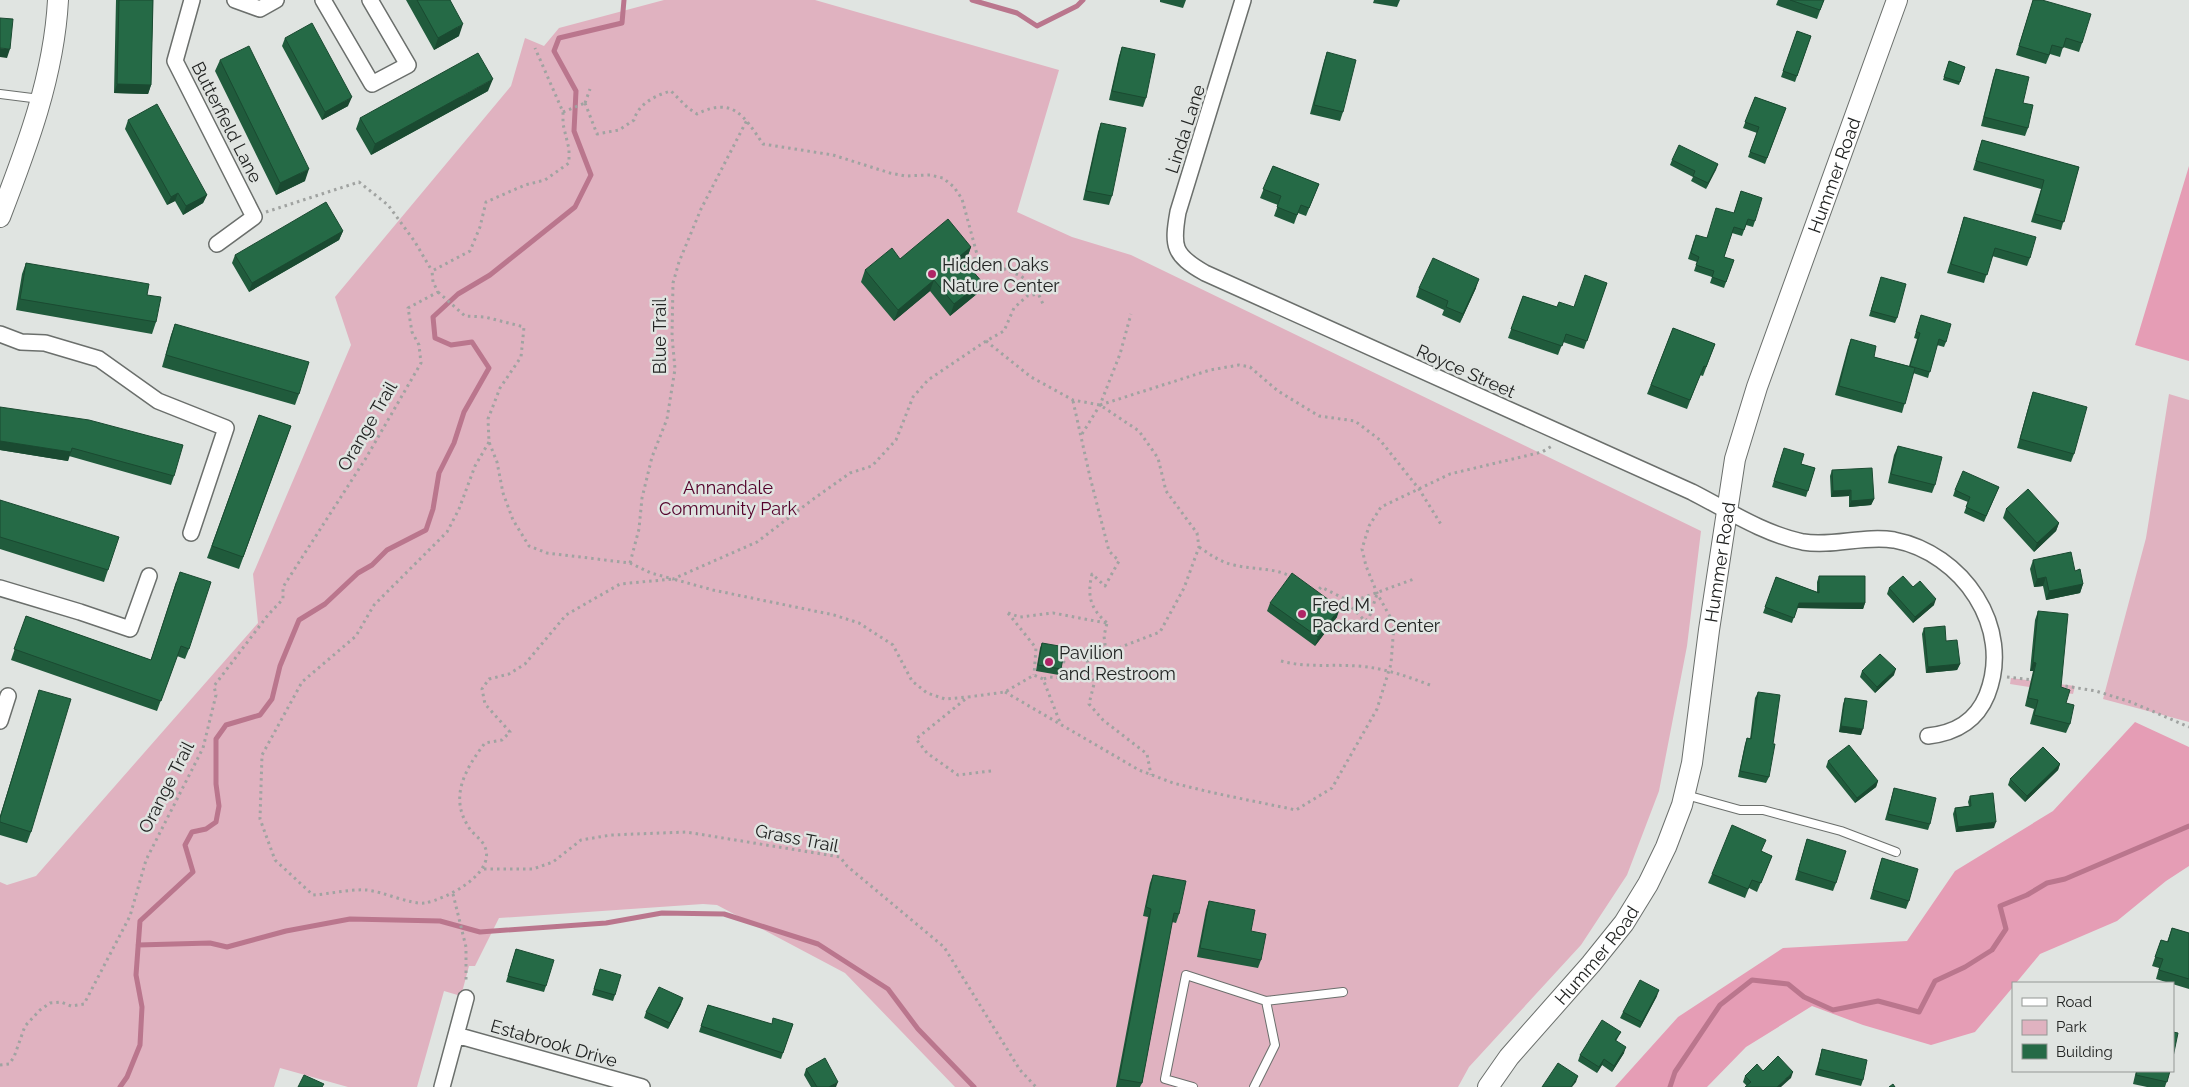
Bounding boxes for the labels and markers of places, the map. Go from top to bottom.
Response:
place label: Hidden Oaks Nature Center [942,254,1060,296]
marker: Hidden Oaks Nature Center [926,268,938,280]
place label: Fred M. Packard Center [1312,594,1441,636]
marker: Fred M. Packard Center [1296,608,1308,620]
place label: Pavilion and Restroom [1059,642,1176,684]
marker: Pavilion and Restroom [1043,656,1055,668]

